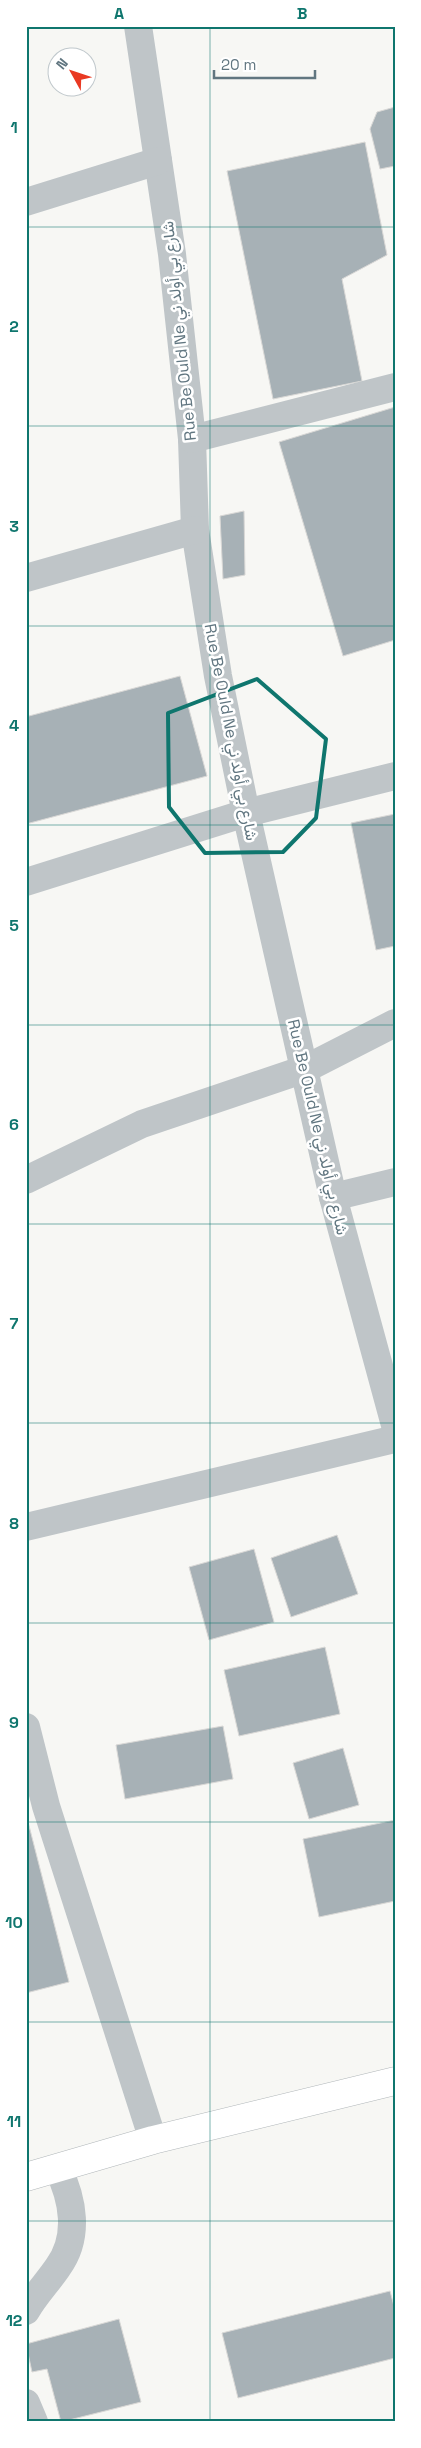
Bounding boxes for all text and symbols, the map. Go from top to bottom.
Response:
text: A [114,3,124,24]
text: B [297,3,307,24]
north arrow [48,48,98,98]
scale bar [214,48,315,80]
text: N [52,54,72,73]
text: 20 m [221,55,256,74]
text: 1 [10,117,18,138]
street label: Rue Be Ould Ne شارع بي أولد ني [157,220,204,442]
text: 2 [9,316,19,337]
text: 3 [9,516,19,537]
street label: Rue Be Ould Ne شارع بي أولد ني [197,622,262,843]
text: 4 [9,715,19,736]
text: 5 [9,915,19,936]
street label: Rue Be Ould Ne شارع بي أولد ني [280,1017,353,1238]
text: 6 [9,1114,19,1135]
text: 7 [10,1313,19,1334]
text: 8 [9,1513,19,1534]
text: 9 [9,1712,19,1733]
text: 10 [5,1912,23,1933]
text: 11 [7,2111,21,2132]
text: 12 [6,2310,22,2331]

